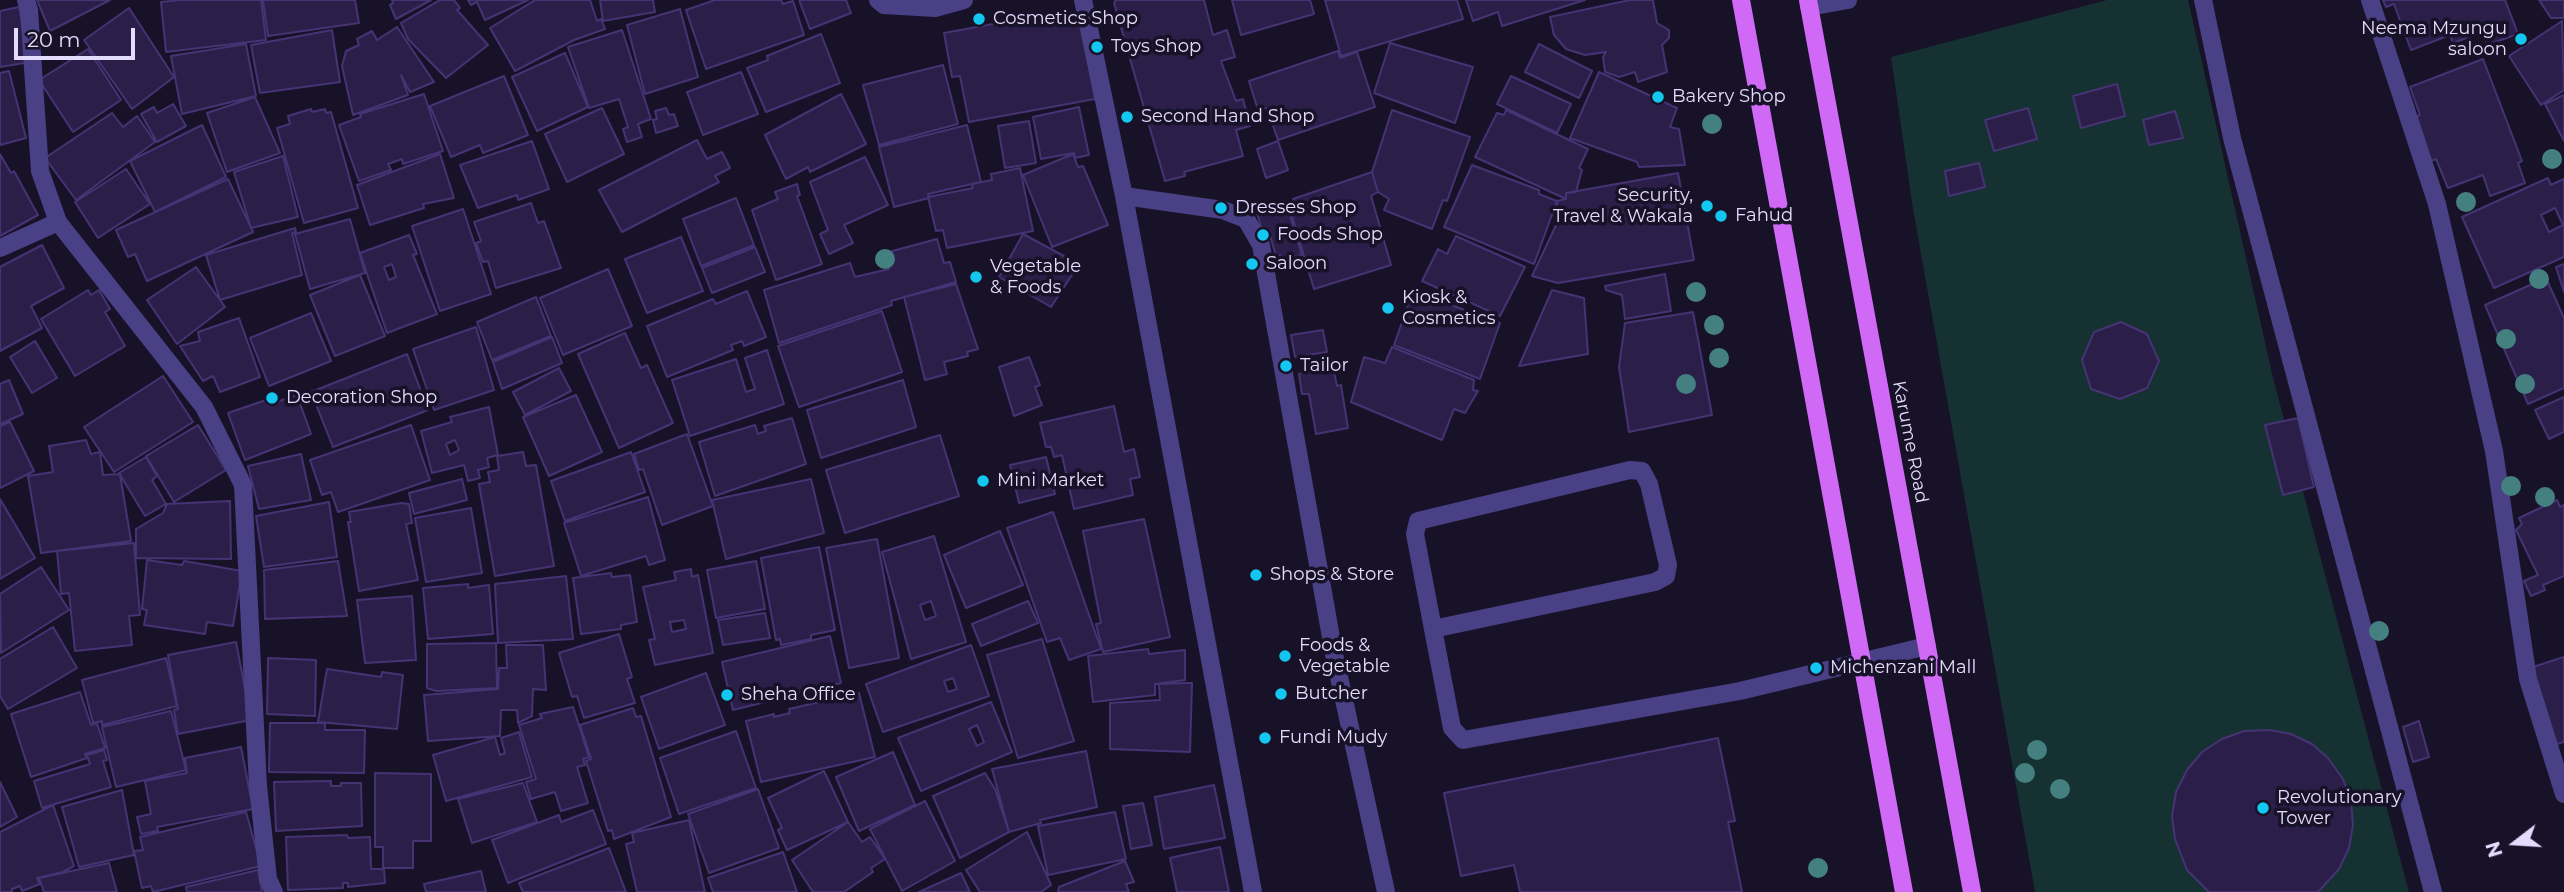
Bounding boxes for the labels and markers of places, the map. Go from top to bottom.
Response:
place label: Cosmetics Shop [993,8,1138,30]
marker: Cosmetics Shop [971,11,987,27]
place label: Neema Mzungu saloon [2361,18,2507,60]
marker: Neema Mzungu saloon [2513,31,2529,47]
place label: Toys Shop [1111,36,1201,58]
marker: Toys Shop [1089,39,1105,55]
place label: Bakery Shop [1672,86,1786,108]
marker: Bakery Shop [1650,89,1666,105]
place label: Second Hand Shop [1141,106,1314,128]
marker: Second Hand Shop [1119,109,1135,125]
place label: Security, Travel & Wakala [1553,185,1693,228]
place label: Dresses Shop [1235,197,1356,219]
marker: Security, Travel & Wakala [1699,198,1715,214]
marker: Dresses Shop [1213,200,1229,216]
place label: Fahud [1735,205,1793,227]
marker: Fahud [1713,208,1729,224]
place label: Foods Shop [1277,224,1383,246]
marker: Foods Shop [1255,227,1271,243]
place label: Saloon [1266,253,1327,275]
place label: Vegetable & Foods [990,256,1081,298]
marker: Saloon [1244,256,1260,272]
marker: Vegetable & Foods [968,269,984,285]
place label: Kiosk & Cosmetics [1402,287,1495,330]
marker: Kiosk & Cosmetics [1380,300,1396,316]
place label: Tailor [1300,355,1349,377]
marker: Tailor [1278,358,1294,374]
place label: Decoration Shop [286,387,437,409]
marker: Decoration Shop [264,390,280,406]
place label: Mini Market [997,470,1104,492]
marker: Mini Market [975,473,991,489]
place label: Shops & Store [1270,564,1394,586]
marker: Shops & Store [1248,567,1264,583]
place label: Foods & Vegetable [1299,635,1390,678]
marker: Foods & Vegetable [1277,648,1293,664]
place label: Michenzani Mall [1830,657,1976,679]
marker: Michenzani Mall [1808,660,1824,676]
place label: Butcher [1295,683,1368,705]
place label: Sheha Office [741,684,856,706]
marker: Butcher [1273,686,1289,702]
marker: Sheha Office [719,687,735,703]
place label: Fundi Mudy [1279,727,1387,749]
marker: Fundi Mudy [1257,730,1273,746]
place label: Revolutionary Tower [2277,787,2401,830]
marker: Revolutionary Tower [2255,800,2271,816]

